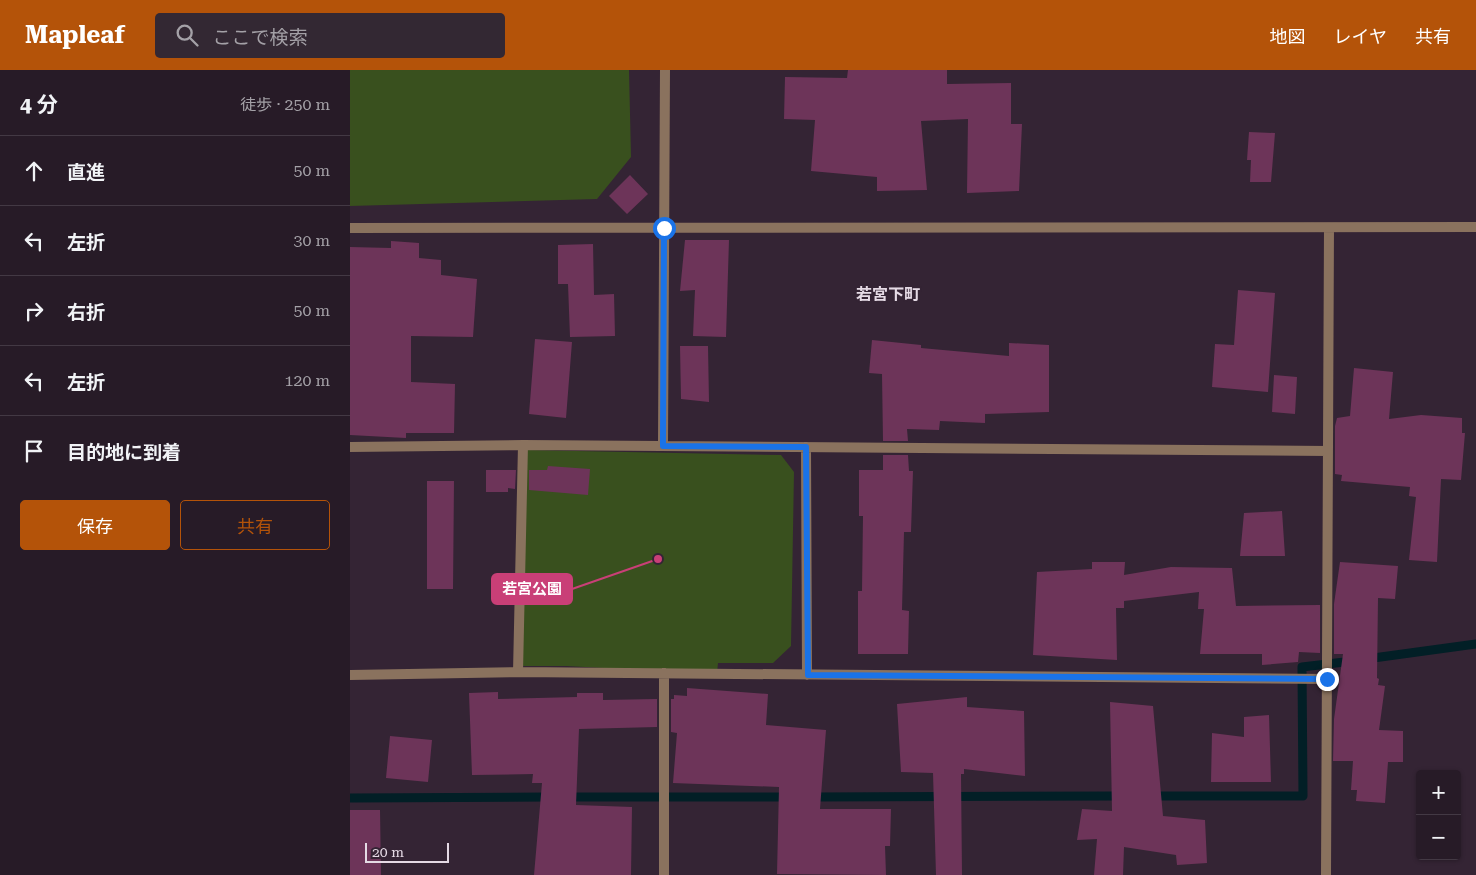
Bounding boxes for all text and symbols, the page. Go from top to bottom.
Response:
search box [155,13,505,58]
text: Mapleaf [25,21,125,49]
icon: search [173,21,201,49]
text: ここで検索 [213,26,308,49]
text: 地図 [1270,26,1306,47]
text: レイヤ [1334,26,1387,47]
text: 共有 [1415,26,1451,47]
text: 4 分 [20,93,58,117]
text: 徒歩 · 250 m [240,95,330,114]
icon: ahead [20,157,48,185]
text: 直進 [67,161,105,184]
text: 50 m [293,161,330,180]
route start [653,217,676,240]
icon: left [20,227,48,255]
text: 左折 [67,231,105,254]
text: 30 m [293,231,330,250]
district label: 若宮下町 [856,285,920,304]
icon: right [20,297,48,325]
text: 右折 [67,301,105,324]
text: 50 m [293,301,330,320]
icon: left [20,367,48,395]
text: 左折 [67,371,105,394]
text: 120 m [284,371,330,390]
icon: arrive [20,437,48,465]
text: 目的地に到着 [67,441,181,464]
button: 保存 [20,500,170,550]
button: 共有 [180,500,330,550]
callout: 若宮公園 [492,574,572,604]
text: 若宮公園 [502,580,562,598]
route end [1316,668,1339,691]
map controls [1416,770,1461,860]
button: + [1416,770,1461,815]
button: − [1416,815,1461,860]
scale bar [365,840,449,863]
text: 20 m [372,844,404,860]

